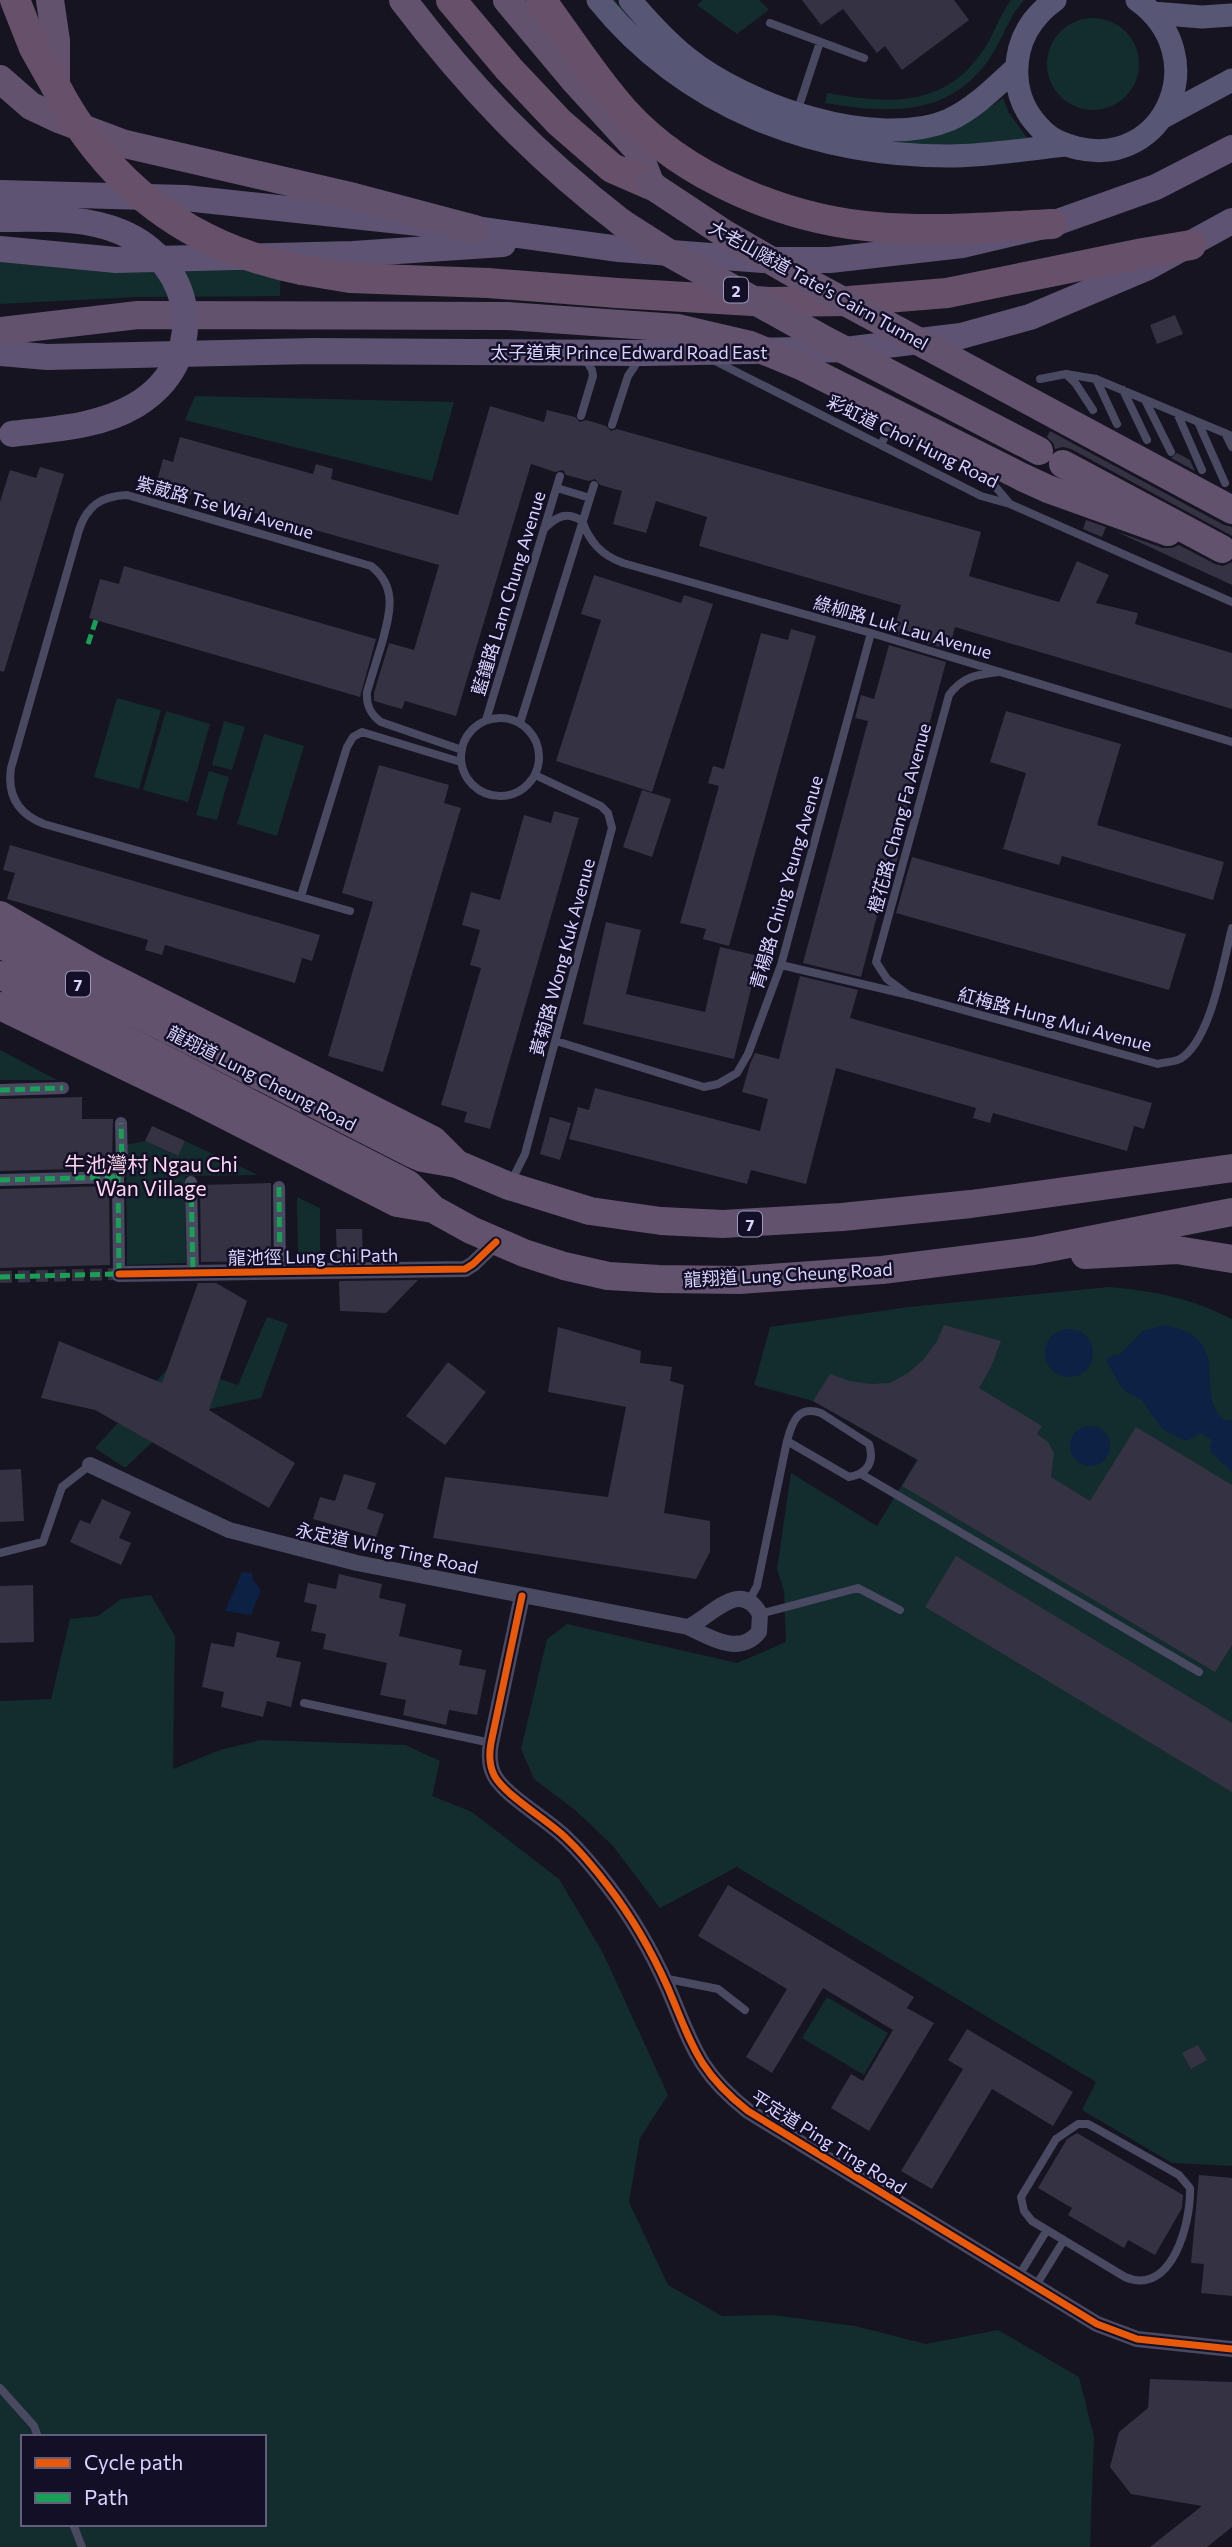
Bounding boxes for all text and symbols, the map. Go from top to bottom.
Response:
street label: 大老山隧道 Tate's Cairn Tunnel [706,216,932,354]
road number: 2 [724,278,748,302]
street label: 太子道東 Prince Edward Road East [490,341,768,363]
street label: 彩虹道 Choi Hung Road [824,390,1002,492]
street label: 紫葳路 Tse Wai Avenue [134,471,316,543]
street label: 藍鐘路 Lam Chung Avenue [466,488,550,698]
street label: 綠柳路 Luk Lau Avenue [811,591,995,663]
street label: 橙花路 Chang Fa Avenue [863,721,935,915]
street label: 青楊路 Ching Yeung Avenue [745,773,827,991]
street label: 黃菊路 Wong Kuk Avenue [525,856,599,1058]
road number: 7 [66,972,90,996]
street label: 紅梅路 Hung Mui Avenue [956,983,1154,1055]
street label: 龍翔道 Lung Cheung Road [164,1021,360,1135]
district label: 牛池灣村 Ngau Chi Wan Village [64,1151,238,1200]
road number: 7 [738,1212,762,1236]
street label: 龍池徑 Lung Chi Path [228,1244,398,1268]
street label: 龍翔道 Lung Cheung Road [683,1258,893,1290]
street label: 永定道 Wing Ting Road [294,1518,480,1578]
street label: 平定道 Ping Ting Road [747,2085,911,2199]
legend [21,2435,266,2526]
text: Cycle path [84,2449,183,2474]
text: Path [84,2484,129,2509]

